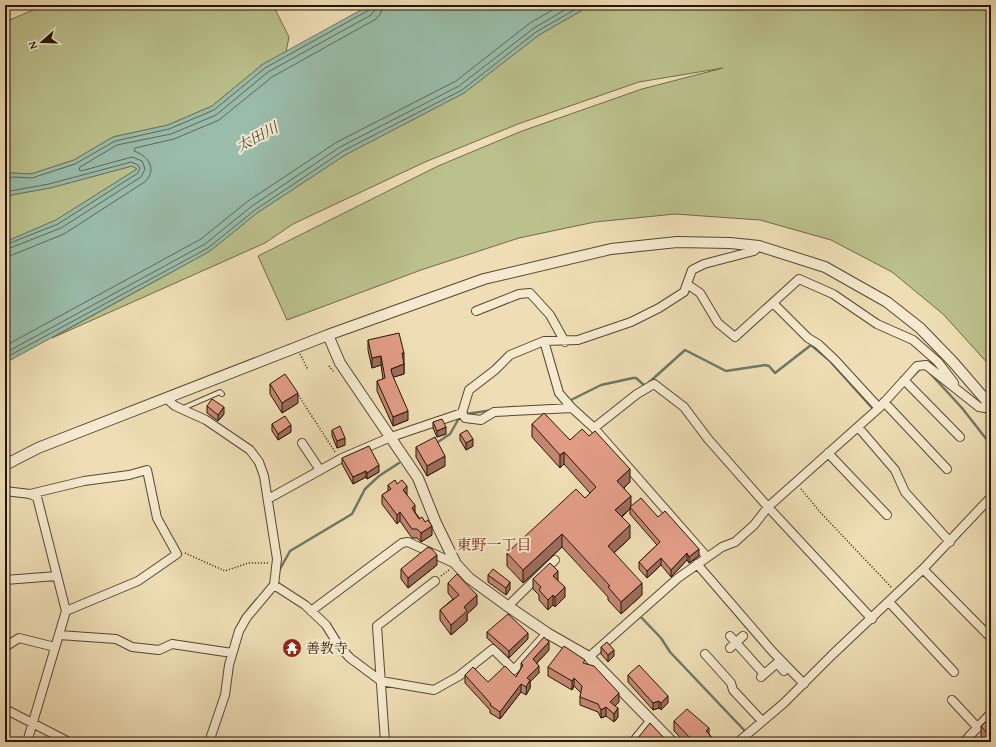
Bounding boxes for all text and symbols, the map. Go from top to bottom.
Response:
north arrow [22,22,62,62]
text: N [24,39,41,52]
water label: 太田川 [232,116,283,156]
district label: 東野一丁目 [456,534,532,555]
temple icon: 善教寺 [281,637,303,659]
place label: 善教寺 [306,638,348,658]

